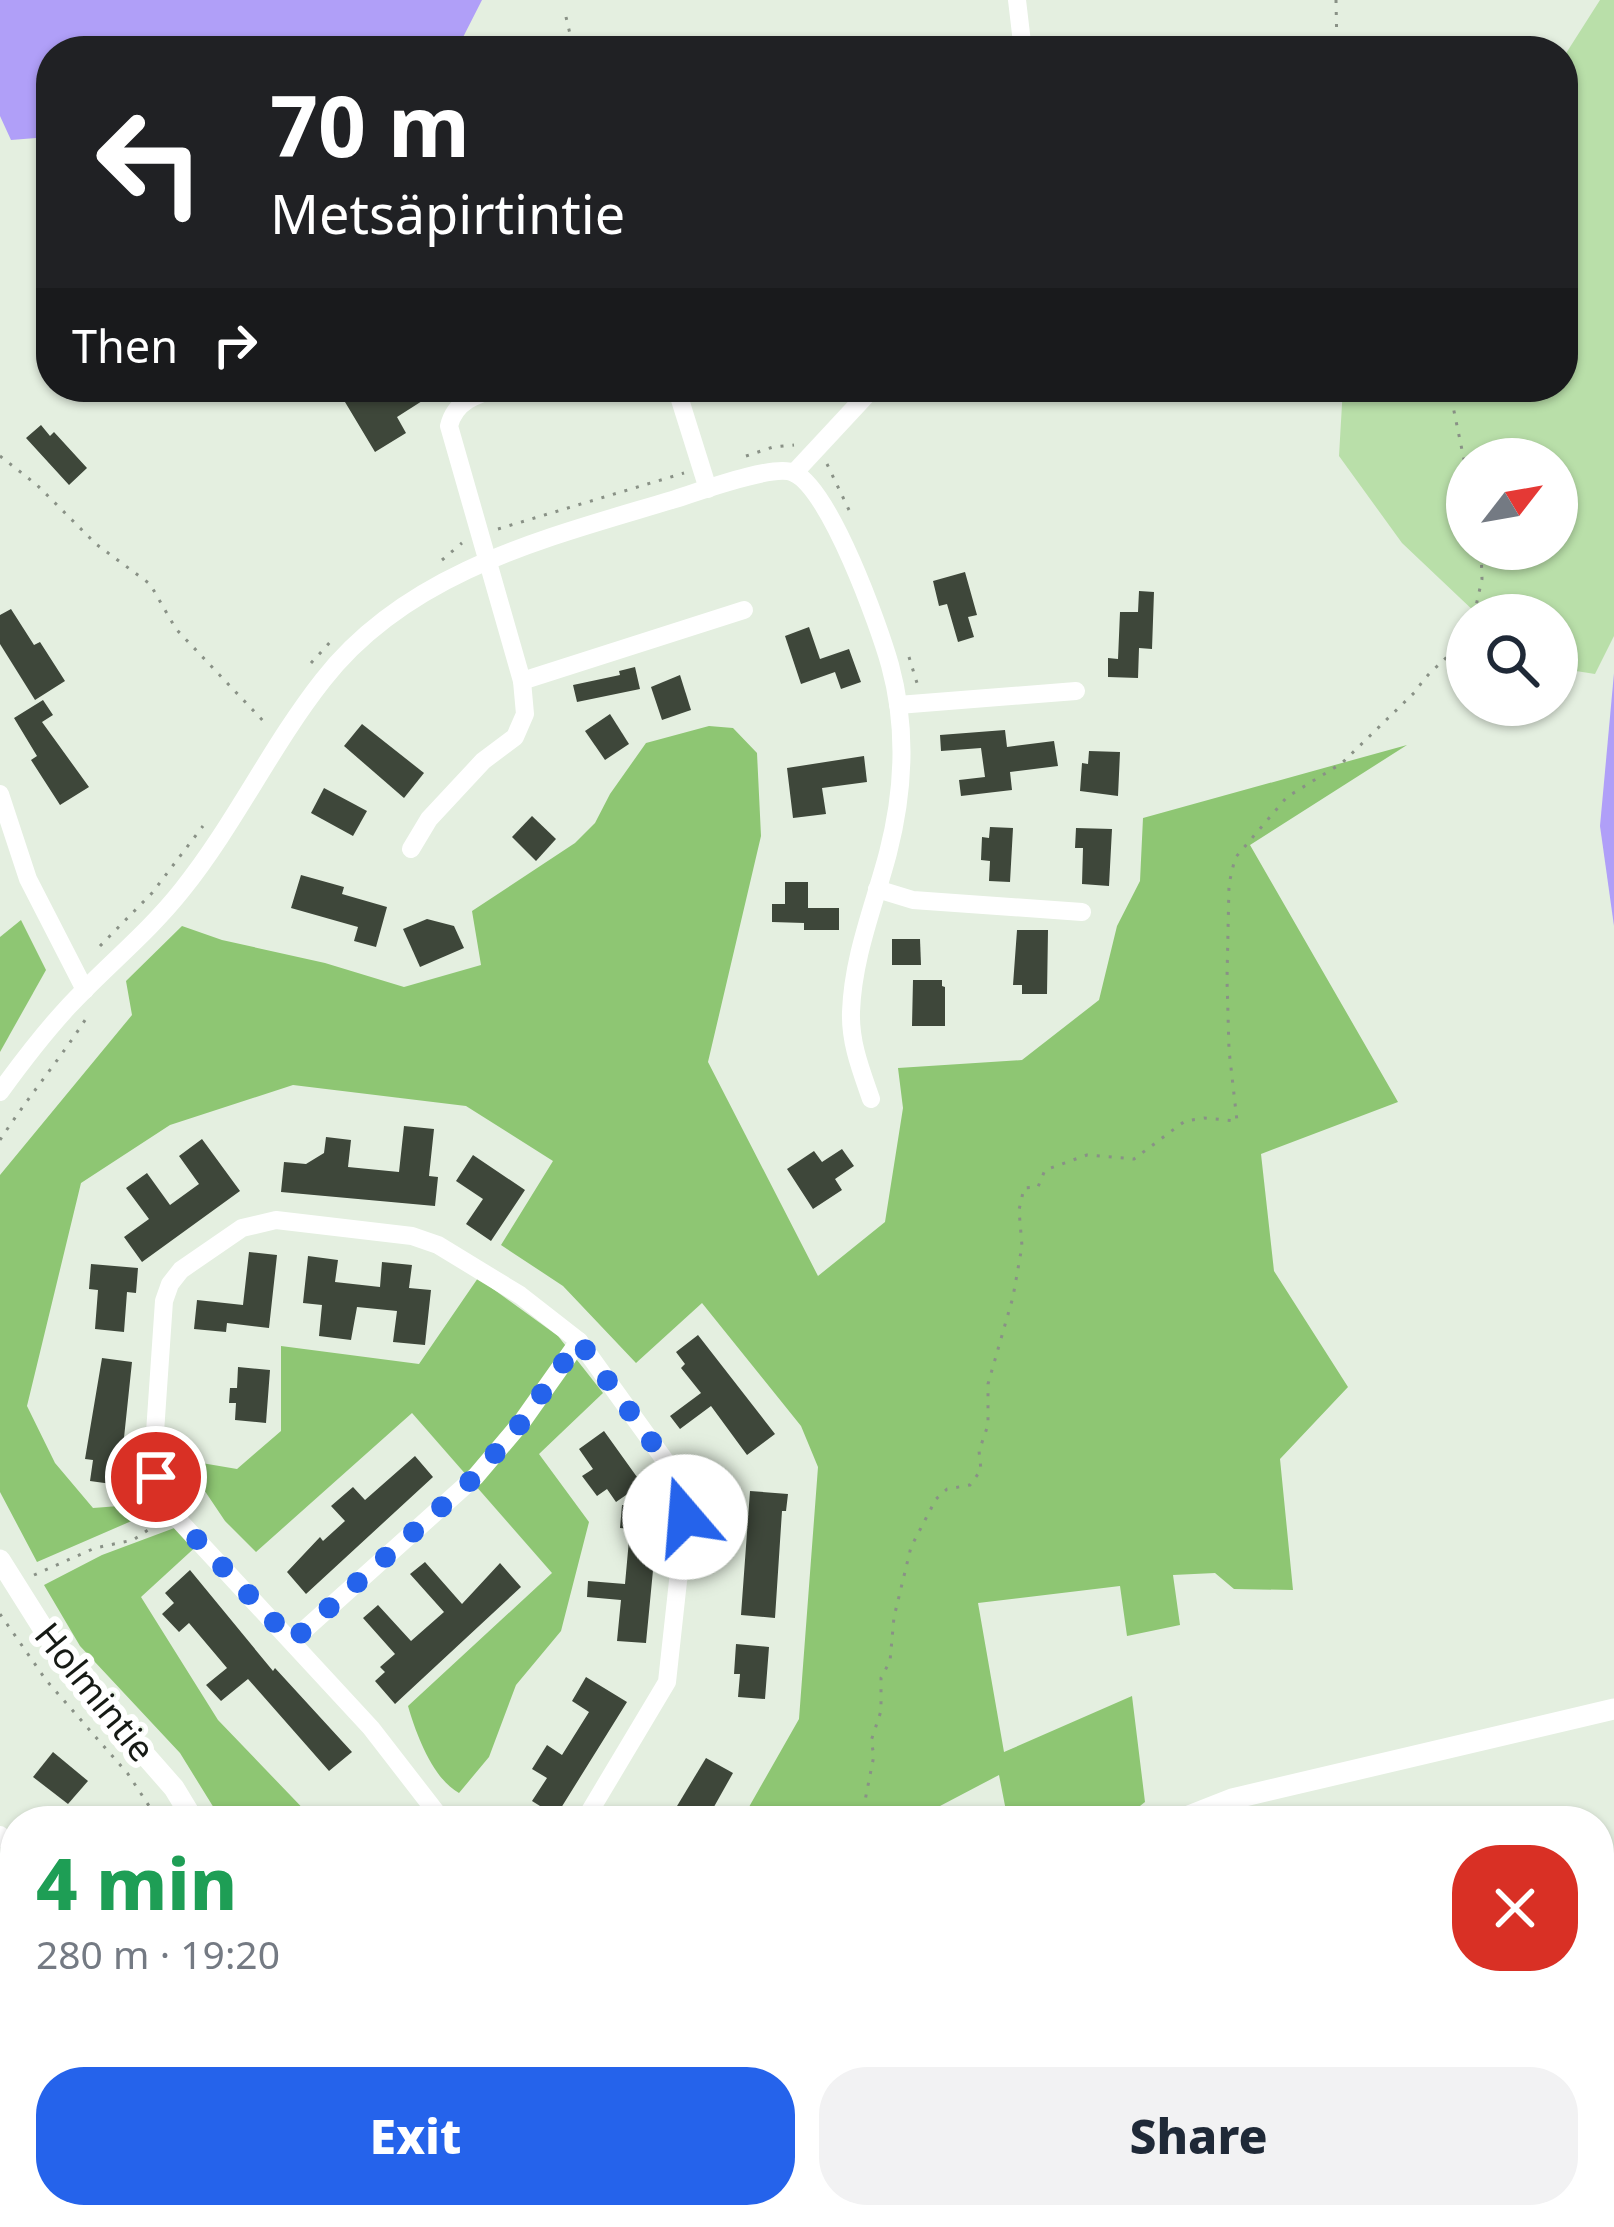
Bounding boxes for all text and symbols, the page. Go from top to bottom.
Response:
text: 70 m [270,67,470,182]
icon: left [72,84,228,240]
text: Metsäpirtintie [270,176,625,250]
icon: right [202,312,268,378]
text: Then [72,315,178,376]
north arrow [1446,438,1578,570]
map controls [1446,438,1578,726]
button: search [1446,594,1578,726]
pin [105,1426,207,1528]
icon: arrive [123,1444,189,1510]
position arrow [622,1454,748,1580]
street label: Holmintie [24,1612,167,1771]
text: 4 min [36,1833,237,1931]
button: close [1452,1845,1578,1971]
text: 280 m · 19:20 [36,1927,280,1980]
button: Exit [36,2067,795,2205]
button: Share [819,2067,1578,2205]

